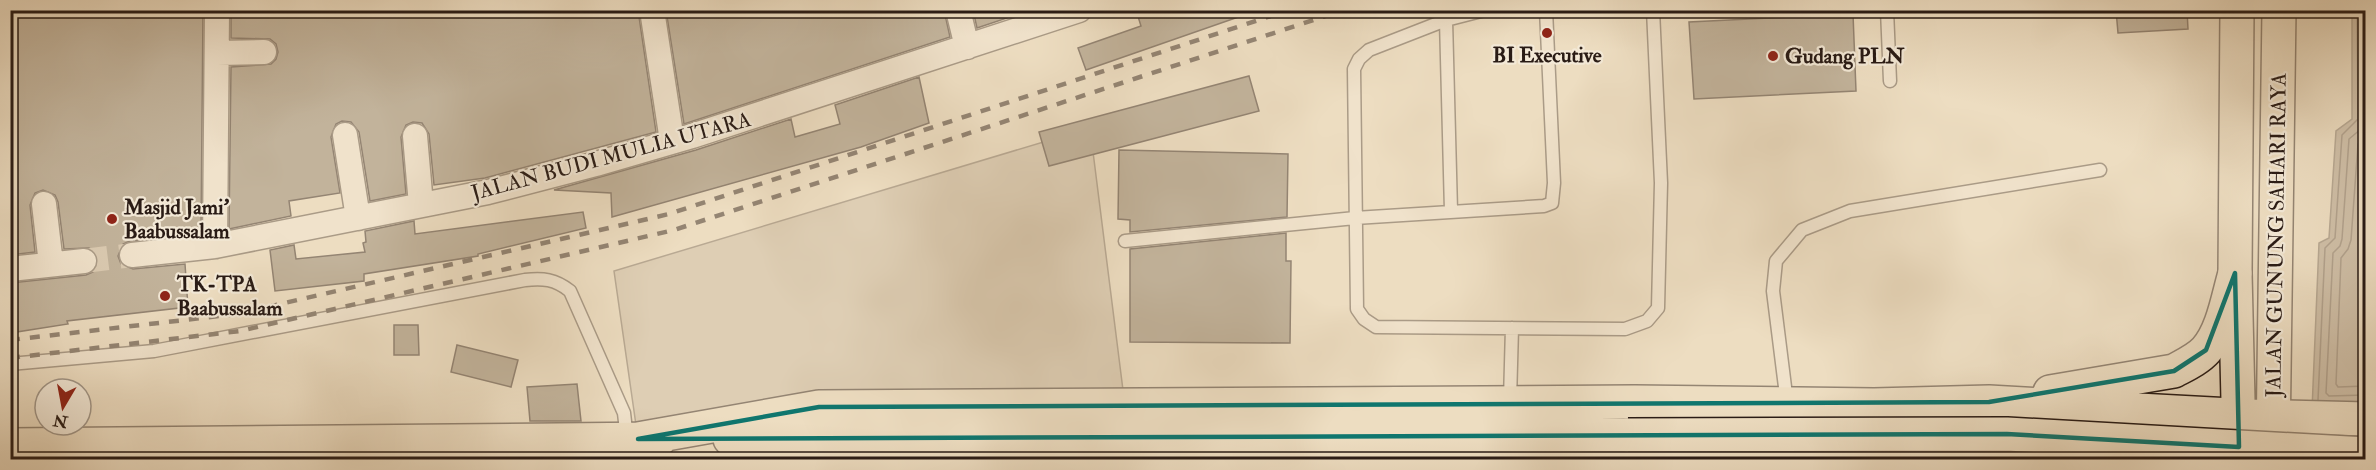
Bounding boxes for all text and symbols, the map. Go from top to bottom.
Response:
marker: BI Executive [1540,26,1554,40]
place label: BI Executive [1493,42,1602,69]
place label: Gudang PLN [1785,43,1906,70]
marker: Gudang PLN [1766,49,1780,63]
street label: JALAN GUNUNG SAHARI RAYA [2260,73,2293,399]
street label: JALAN BUDI MULIA UTARA [467,106,754,207]
place label: Masjid Jami' Baabussalam [123,194,230,245]
marker: Masjid Jami' Baabussalam [105,212,119,226]
place label: TK-TPA Baabussalam [176,271,283,322]
marker: TK-TPA Baabussalam [158,289,172,303]
north arrow [33,377,93,437]
text: N [51,410,70,432]

